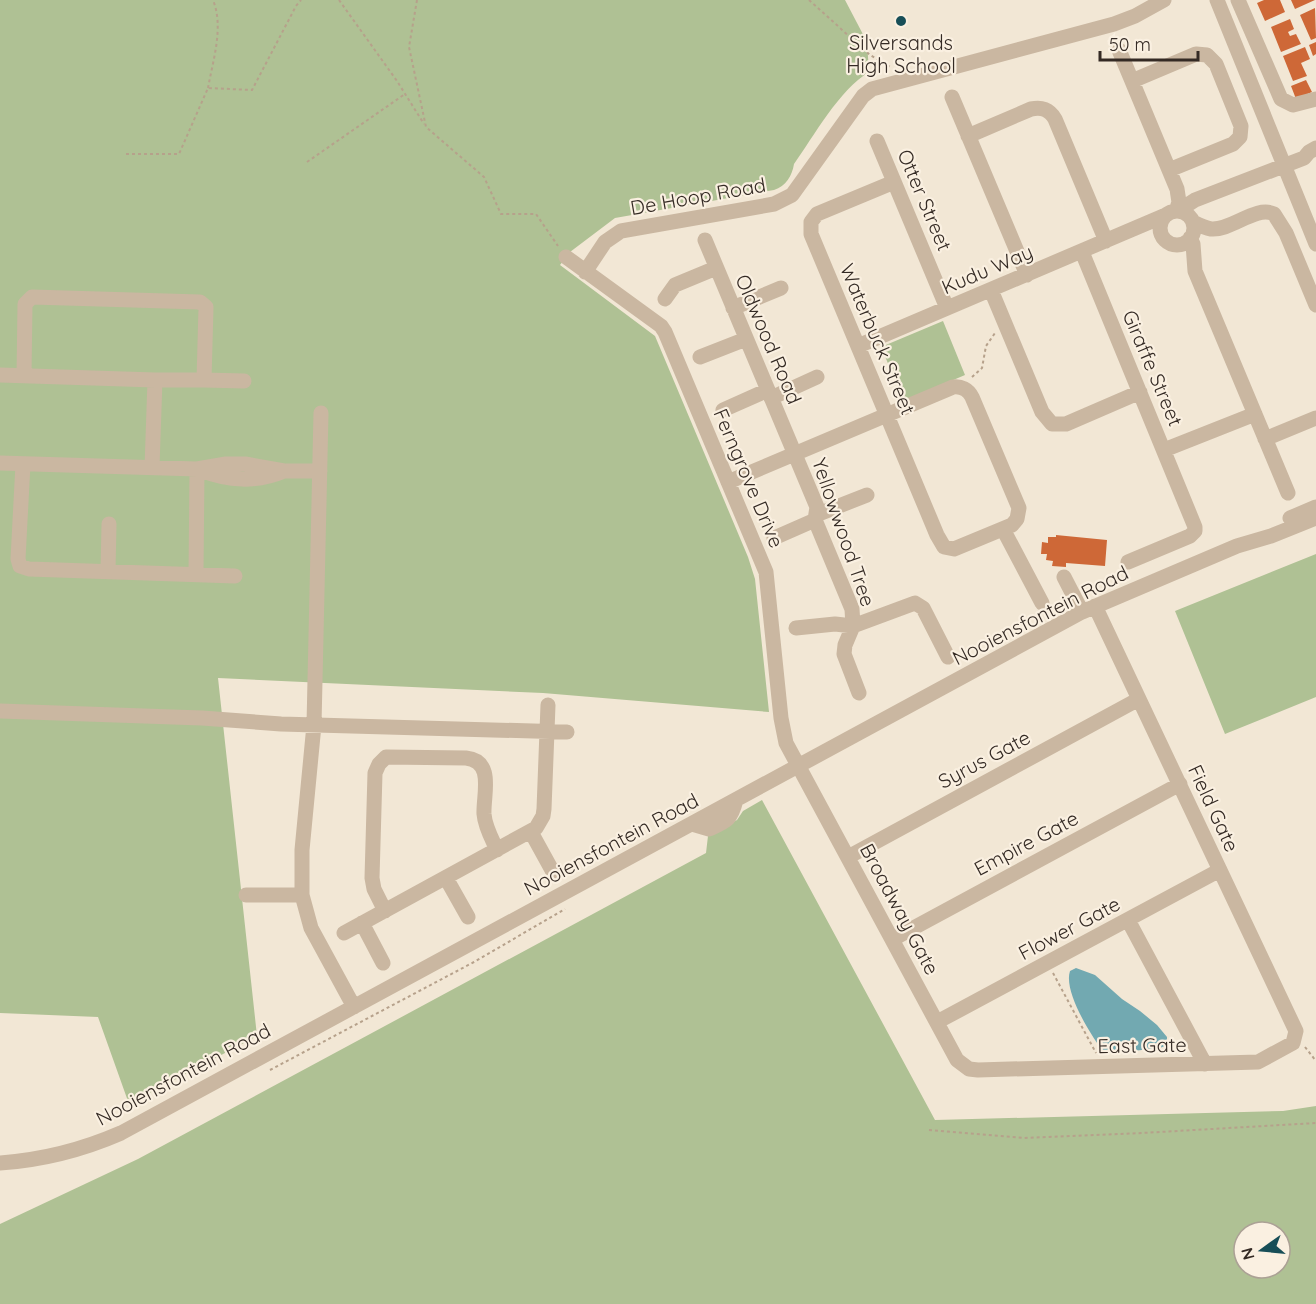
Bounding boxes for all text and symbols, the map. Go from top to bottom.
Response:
marker: Silversands High School [894,14,908,28]
scale bar [1100,24,1198,62]
place label: Silversands High School [846,30,956,78]
text: 50 m [1109,33,1151,56]
street label: Otter Street [892,145,958,255]
street label: De Hoop Road [628,172,768,220]
street label: Kudu Way [938,239,1036,299]
street label: Waterbuck Street [835,260,921,418]
street label: Oldwood Road [730,270,808,408]
street label: Giraffe Street [1117,306,1189,430]
street label: Ferngrove Drive [708,405,790,551]
street label: Yellowwood Tree [807,455,881,609]
street label: Nooiensfontein Road [948,560,1132,670]
street label: Syrus Gate [934,724,1034,794]
street label: Field Gate [1183,760,1245,856]
street label: Nooiensfontein Road [519,787,703,901]
street label: Empire Gate [970,805,1082,881]
street label: Broadway Gate [855,839,945,979]
street label: Flower Gate [1014,891,1124,965]
street label: Nooiensfontein Road [91,1017,275,1131]
street label: East Gate [1097,1032,1187,1058]
north arrow [1232,1220,1292,1280]
text: N [1236,1246,1259,1262]

